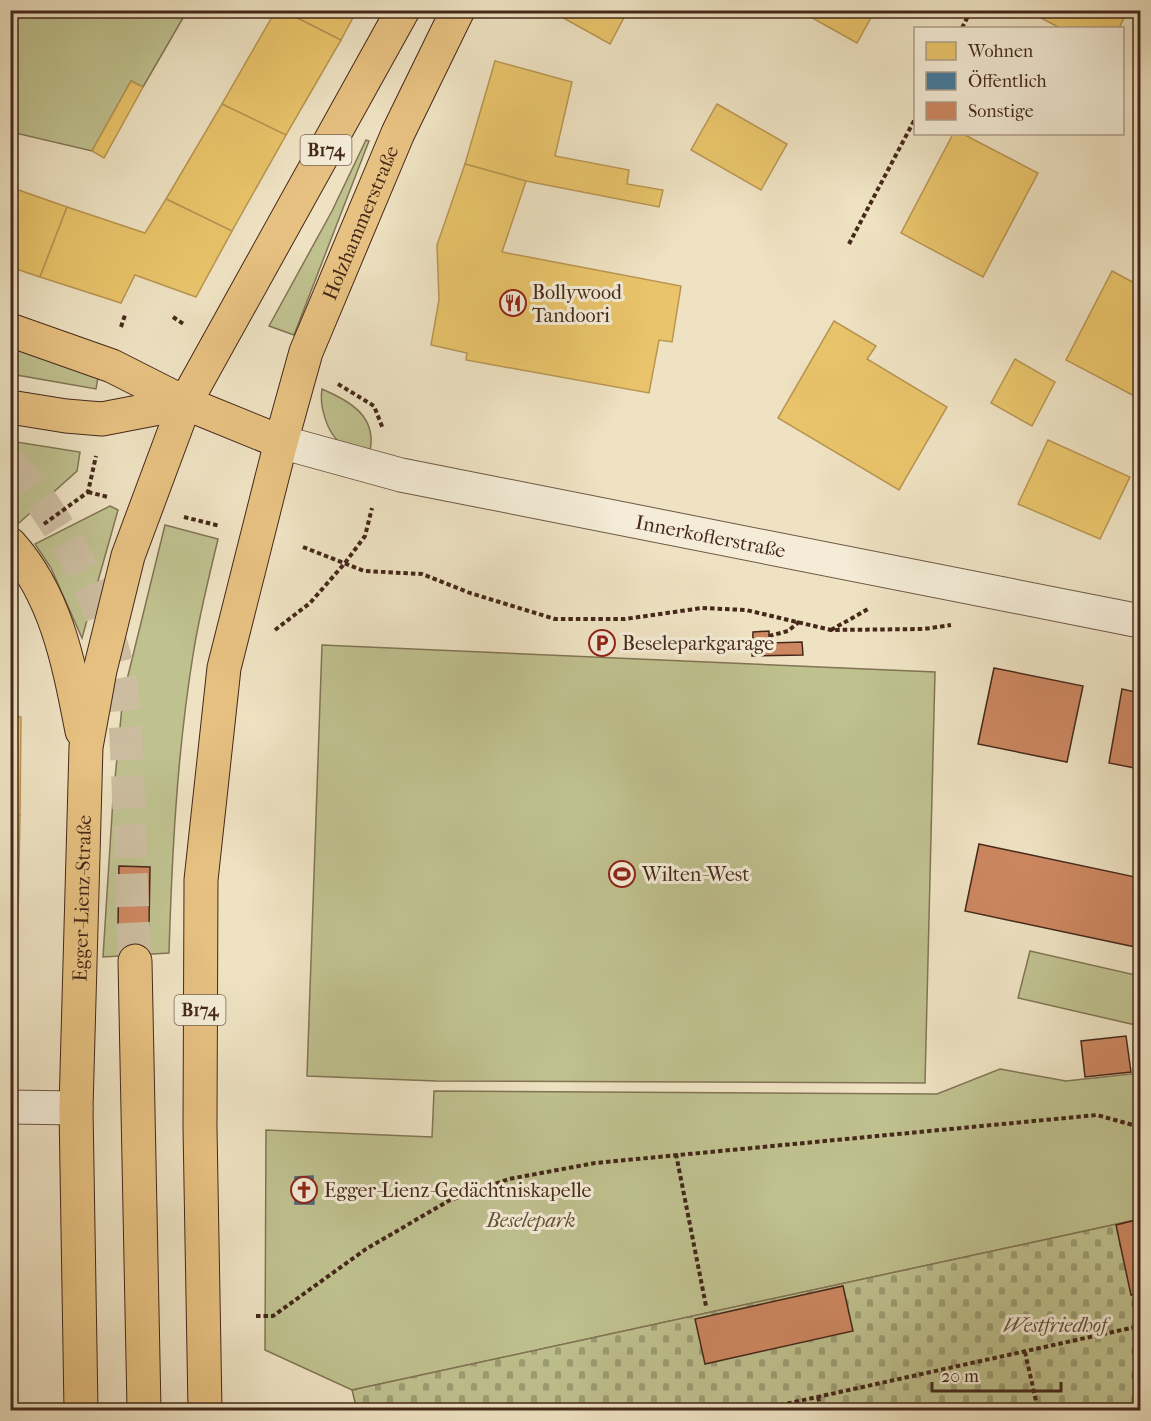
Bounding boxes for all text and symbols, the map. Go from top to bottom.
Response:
legend [914,27,1124,135]
text: Wohnen [967,41,1034,62]
text: Öffentlich [968,70,1047,92]
text: Sonstige [968,101,1034,122]
road number: B174 [300,135,352,165]
street label: Holzhammerstraße [318,142,403,304]
place label: Bollywood Tandoori [532,281,623,327]
restaurant icon: Bollywood Tandoori [498,288,528,318]
street label: Innerkoflerstraße [634,511,788,563]
parking icon: Beseleparkgarage [587,628,617,658]
place label: Beseleparkgarage [622,632,774,655]
street label: Egger-Lienz-Straße [69,814,96,982]
sports icon: Wilten-West [607,859,637,889]
place label: Wilten-West [641,863,749,886]
road number: B174 [174,995,226,1025]
church icon: Egger-Lienz-Gedächtniskapelle [289,1175,319,1205]
place label: Egger-Lienz-Gedächtniskapelle [324,1179,592,1202]
park label: Beselepark [486,1209,575,1232]
park label: Westfriedhof [1003,1314,1111,1337]
scale bar [932,1355,1061,1393]
text: 20 m [941,1366,979,1387]

